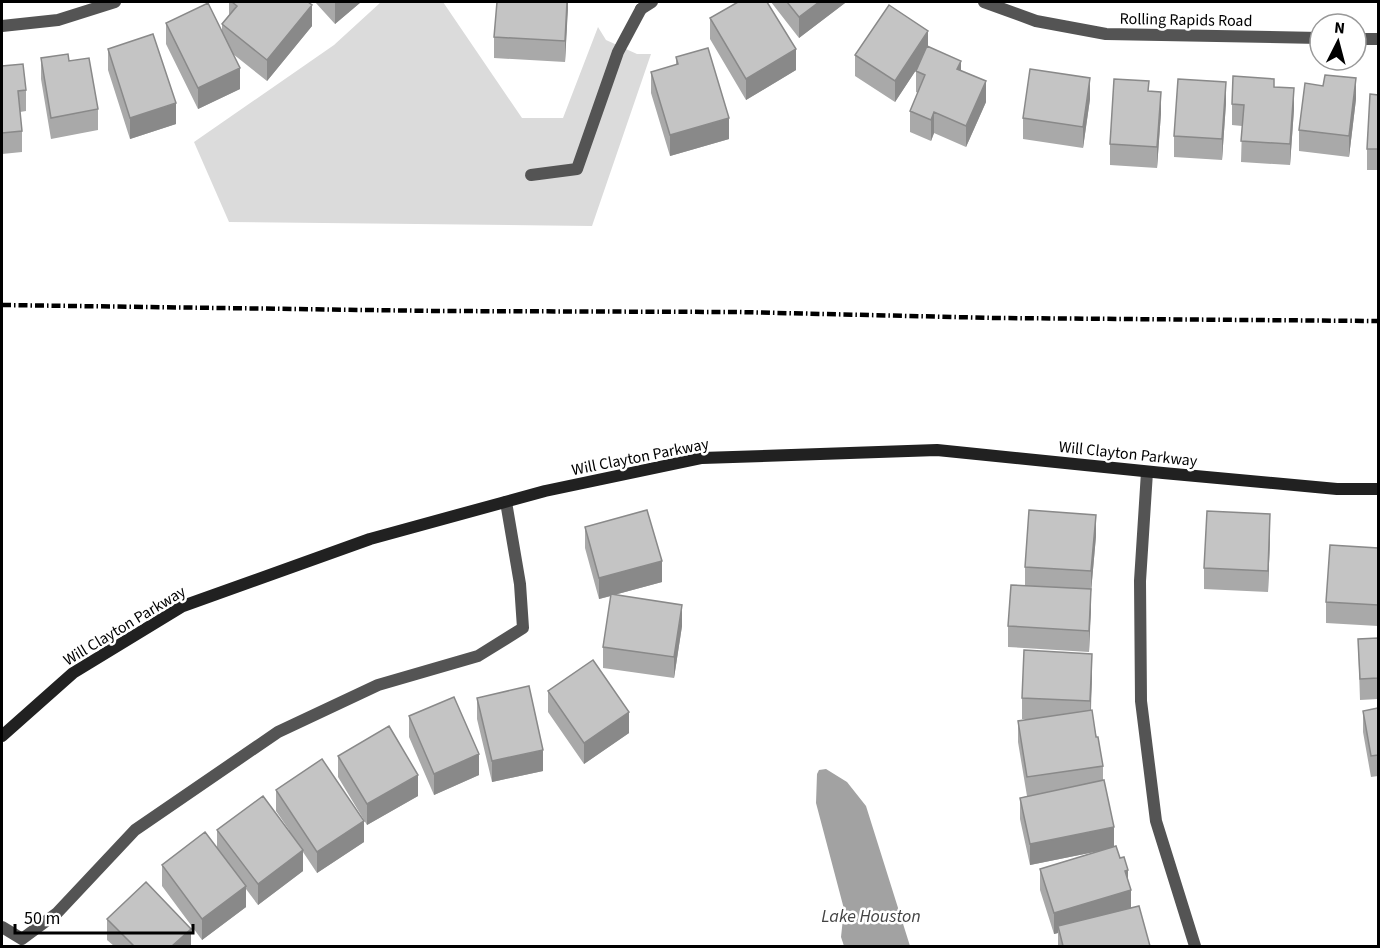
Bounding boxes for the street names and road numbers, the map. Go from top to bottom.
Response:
street label: Rolling Rapids Road [1119,8,1253,32]
street label: Will Clayton Parkway [570,433,711,481]
street label: Will Clayton Parkway [1058,436,1199,472]
street label: Will Clayton Parkway [59,580,190,671]

